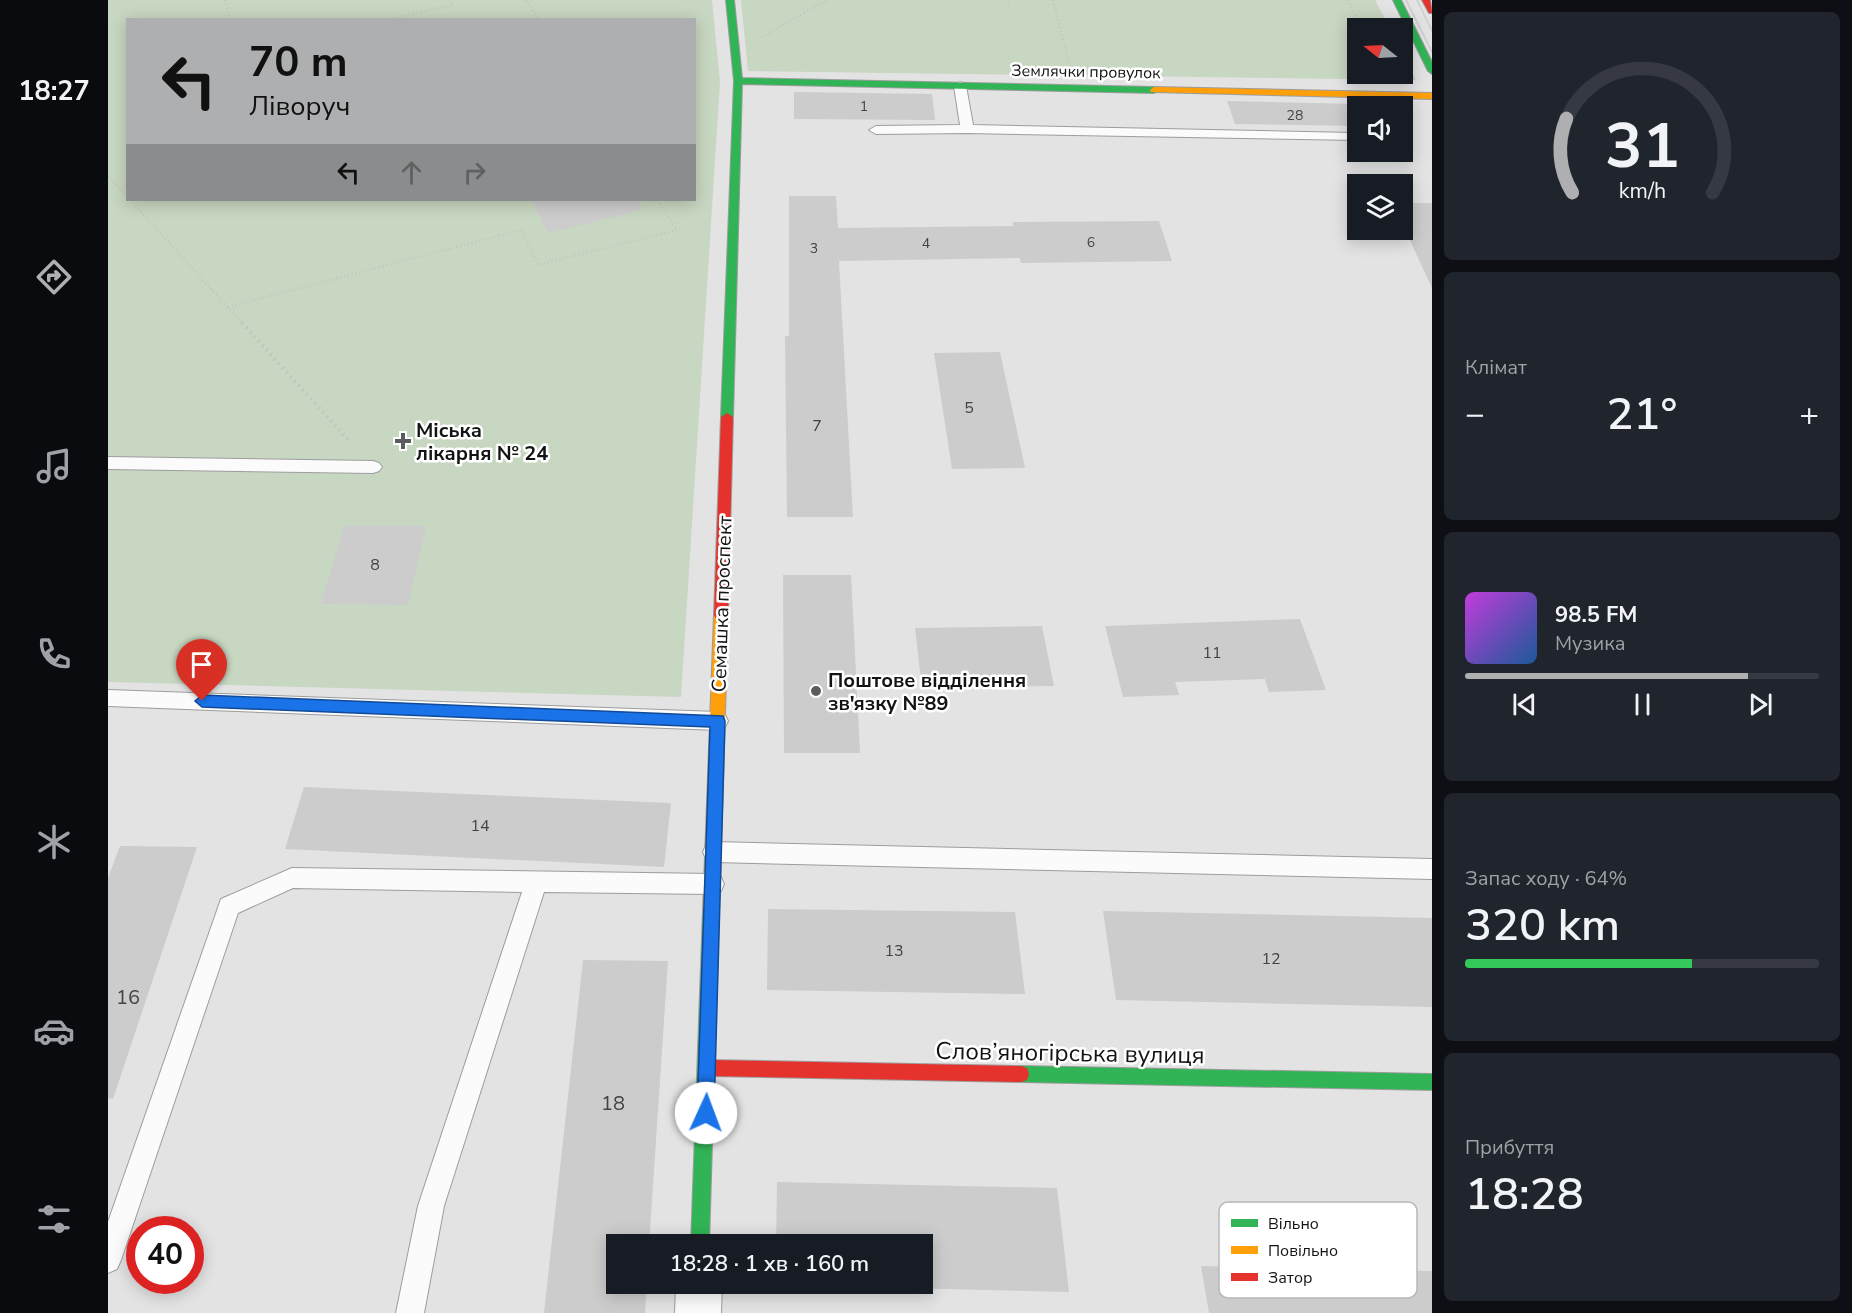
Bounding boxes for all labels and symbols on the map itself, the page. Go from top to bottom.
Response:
north arrow [1347,18,1413,84]
street label: Землячки провулок [1011,60,1161,84]
house number: 1 [860,97,868,116]
house number: 28 [1287,106,1303,125]
house number: 6 [1087,233,1095,252]
house number: 4 [922,234,930,253]
house number: 3 [810,239,818,258]
house number: 5 [964,397,974,419]
house number: 7 [812,415,822,437]
place label: Міська лікарня № 24 [416,417,548,467]
marker: Міська лікарня № 24 [394,432,412,450]
street label: Семашка проспект [705,515,739,693]
house number: 8 [370,554,380,576]
pin [176,639,227,701]
house number: 11 [1202,642,1222,664]
place label: Поштове відділення зв'язку №89 [828,667,1026,717]
marker: Поштове відділення зв'язку №89 [809,684,823,698]
house number: 14 [470,815,490,837]
house number: 13 [884,940,904,962]
house number: 12 [1261,948,1281,970]
house number: 16 [116,984,140,1011]
street label: Слов’яногірська вулиця [935,1035,1205,1071]
position arrow [674,1081,738,1145]
house number: 18 [601,1090,625,1117]
legend [1219,1202,1417,1298]
text: Вільно [1268,1213,1319,1235]
speed limit sign: 40 [126,1216,204,1294]
text: Повільно [1268,1240,1338,1262]
text: Затор [1268,1267,1312,1289]

